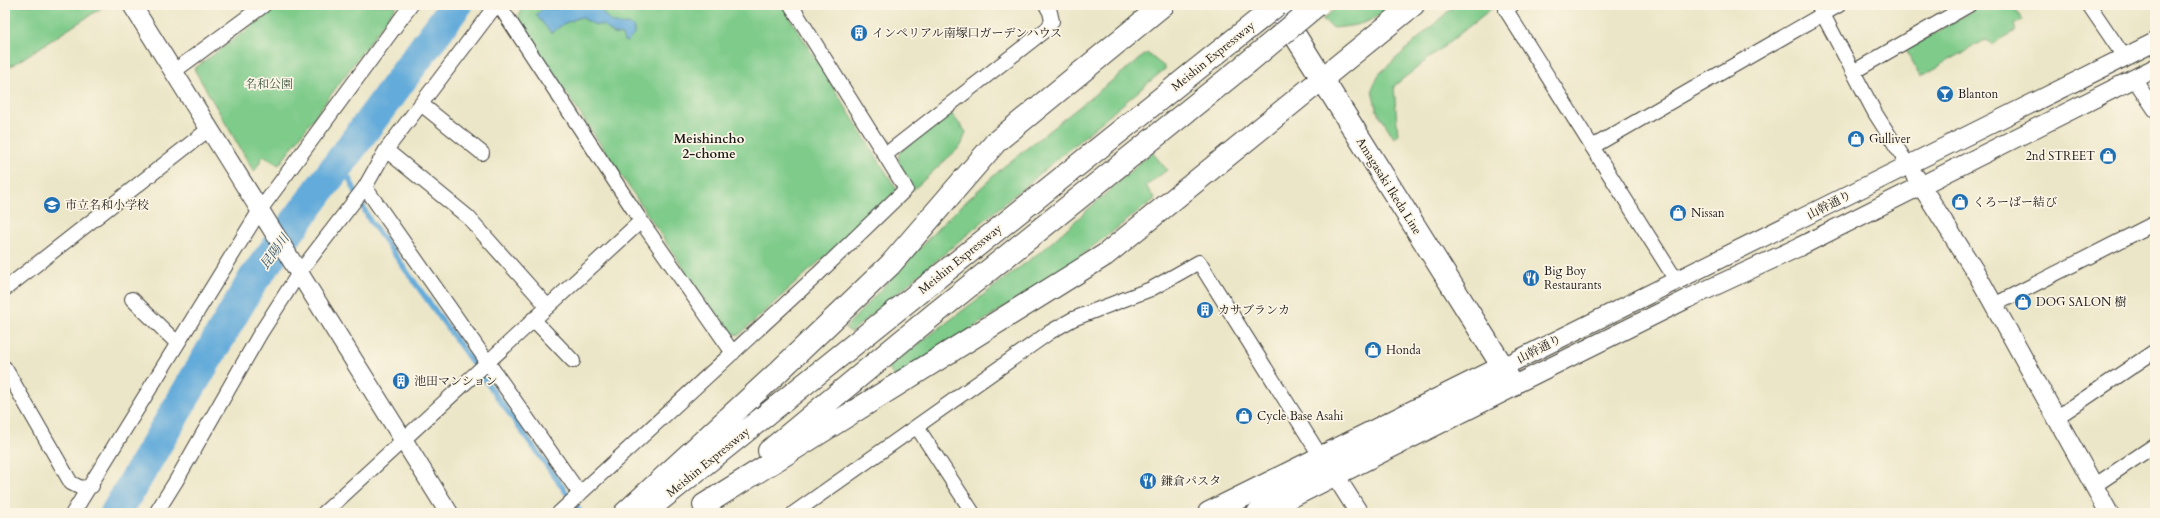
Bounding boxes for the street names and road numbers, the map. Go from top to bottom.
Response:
street label: Meishin Expressway [1168,17,1259,95]
street label: Amagasaki Ikeda Line [1353,134,1425,238]
street label: 山幹通り [1804,187,1854,223]
street label: Meishin Expressway [915,220,1006,298]
street label: 山幹通り [1514,331,1564,367]
street label: Meishin Expressway [663,423,754,501]

